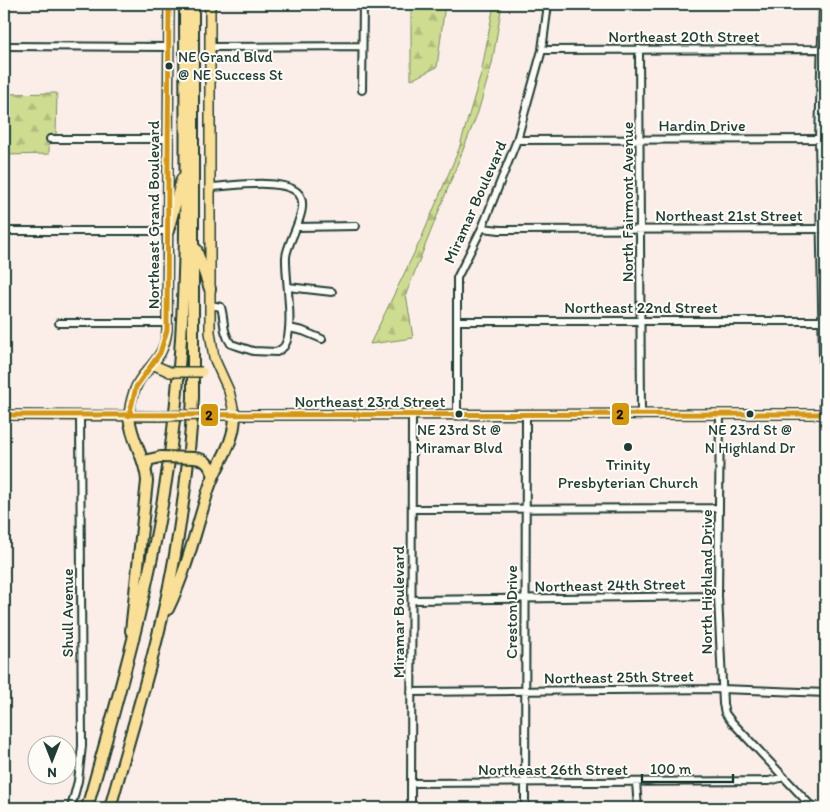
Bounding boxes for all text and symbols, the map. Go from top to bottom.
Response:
street label: Northeast 20th Street [608,27,760,46]
place label: NE Grand Blvd @ NE Success St [178,48,283,84]
marker: NE Grand Blvd @ NE Success St [164,61,174,71]
street label: Hardin Drive [658,116,746,135]
street label: Northeast Grand Boulevard [144,120,163,309]
street label: North Fairmont Avenue [618,122,637,282]
street label: Miramar Boulevard [439,137,511,266]
street label: Northeast 21st Street [655,206,803,225]
street label: Northeast 22nd Street [564,298,718,317]
street label: Northeast 23rd Street [295,392,445,411]
line badge: 2 [611,402,630,426]
line badge: 2 [200,403,219,427]
text: 2 [616,406,624,423]
text: 2 [205,407,213,424]
marker: NE 23rd St @ Miramar Blvd [454,409,464,419]
marker: NE 23rd St @ N Highland Dr [745,409,755,419]
place label: NE 23rd St @ Miramar Blvd [415,421,503,457]
place label: NE 23rd St @ N Highland Dr [705,421,795,457]
marker: Trinity Presbyterian Church [622,441,634,453]
place label: Trinity Presbyterian Church [558,455,698,492]
street label: North Highland Drive [697,509,716,655]
street label: Miramar Boulevard [389,546,408,678]
street label: Creston Drive [502,565,521,659]
street label: Shull Avenue [58,568,77,658]
street label: Northeast 24th Street [534,574,686,596]
street label: Northeast 25th Street [544,666,694,688]
north arrow [28,734,78,784]
scale bar [642,752,734,784]
street label: Northeast 26th Street [478,760,628,779]
text: 100 m [650,760,692,778]
text: N [47,764,57,781]

